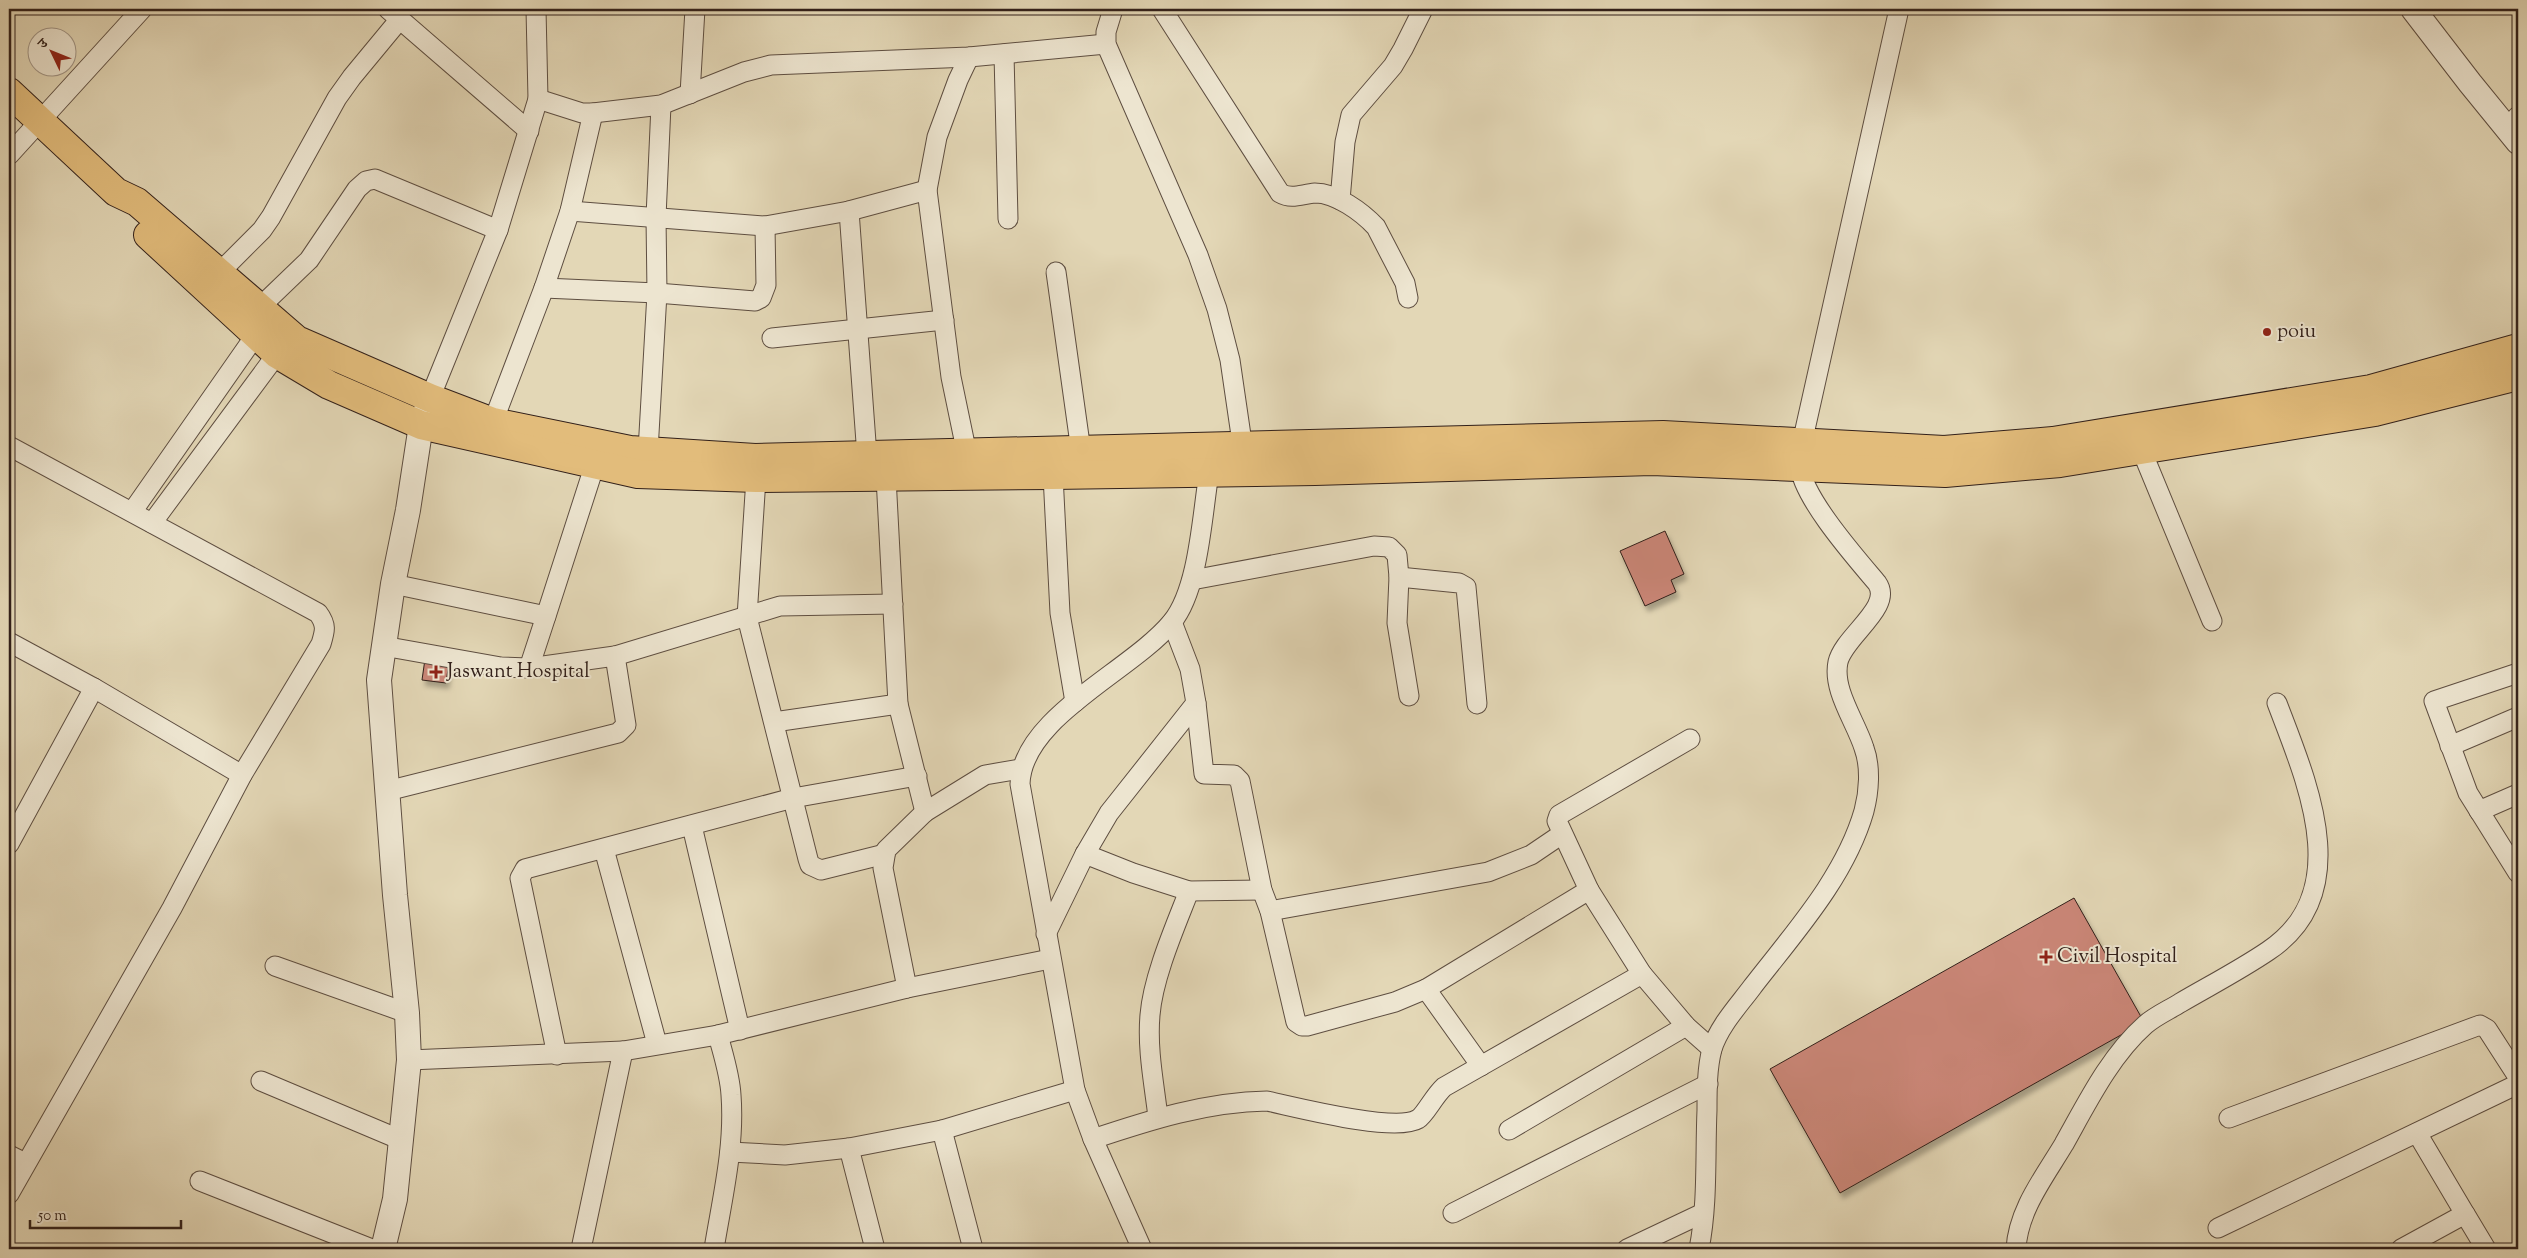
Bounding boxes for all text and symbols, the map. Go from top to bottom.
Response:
north arrow [28,28,78,78]
text: उ [34,34,54,55]
place label: poiu [2277,318,2317,347]
marker: poiu [2261,326,2273,338]
place label: Jaswant Hospital [446,658,590,687]
marker: Jaswant Hospital [429,665,443,679]
place label: Civil Hospital [2057,943,2178,972]
marker: Civil Hospital [2039,950,2053,964]
scale bar [30,1198,181,1230]
text: 50 m [37,1206,67,1227]

